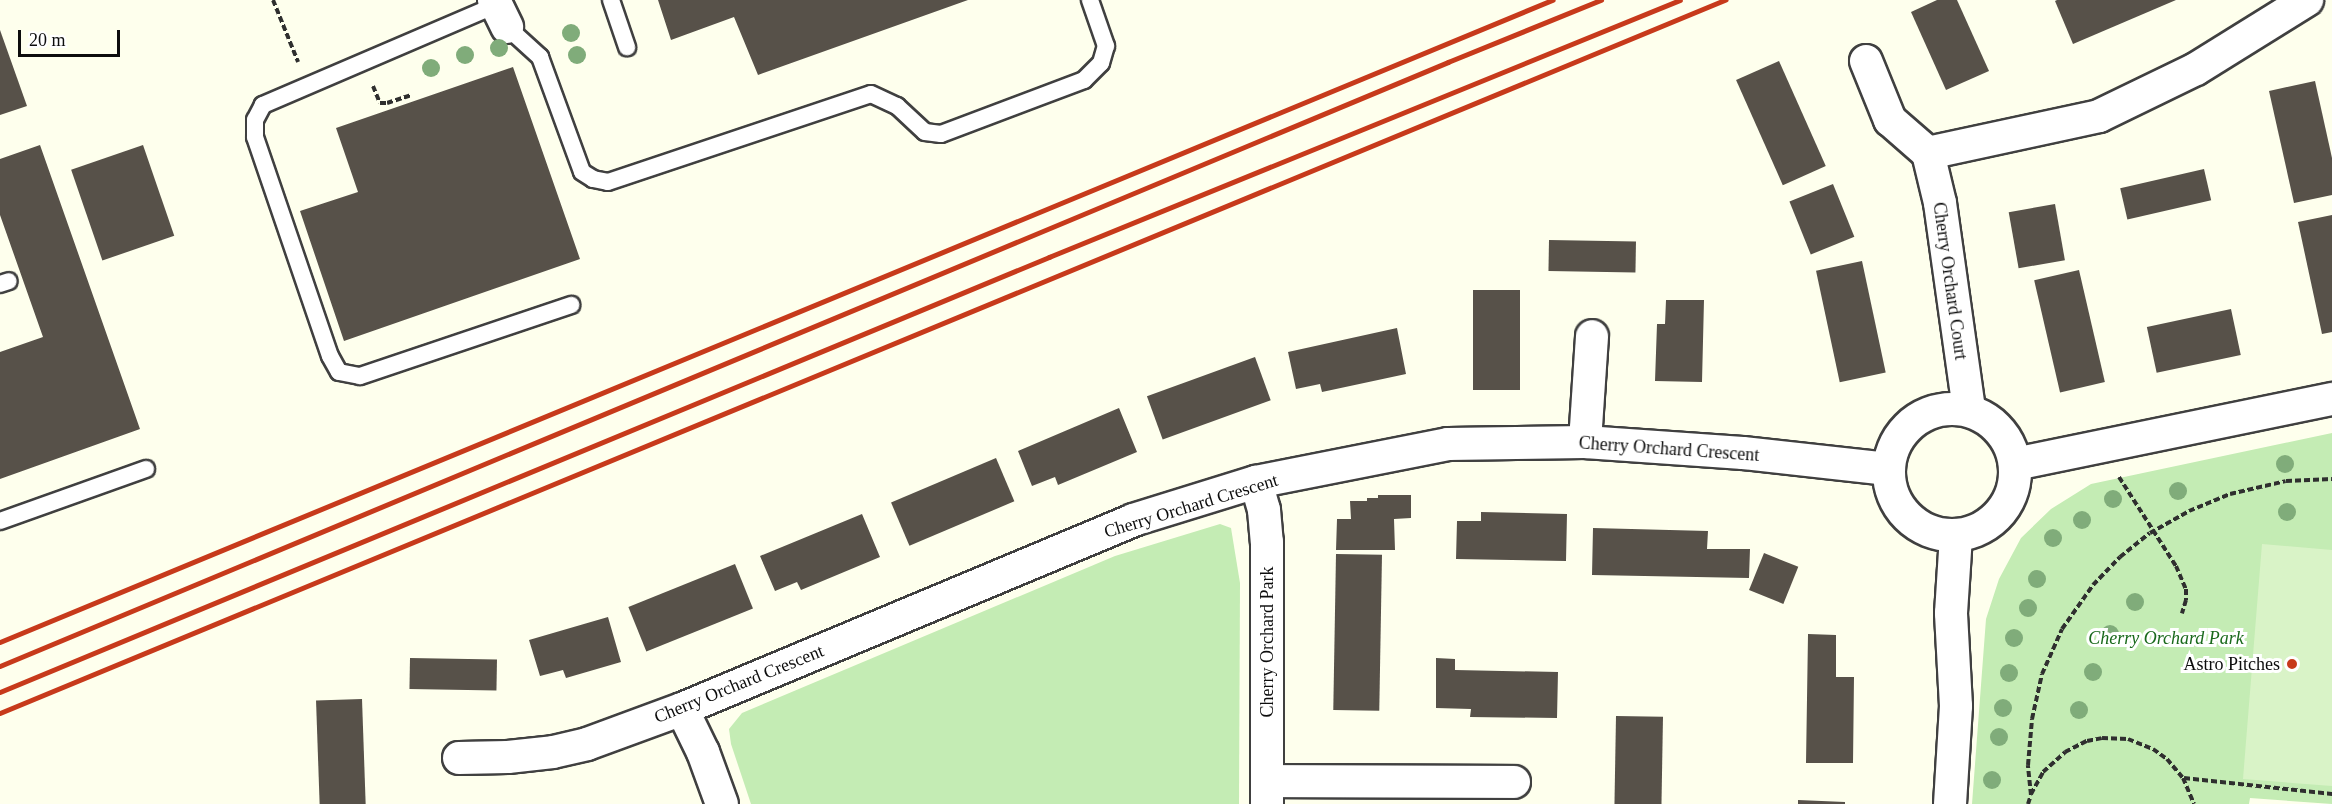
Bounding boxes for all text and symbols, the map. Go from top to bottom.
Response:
scale bar [21,18,123,56]
text: 20 m [29,30,66,50]
street label: Cherry Orchard Court [1928,201,1972,361]
street label: Cherry Orchard Crescent [1578,432,1760,466]
street label: Cherry Orchard Crescent [1101,469,1281,543]
street label: Cherry Orchard Park [1256,567,1278,717]
park label: Cherry Orchard Park [2088,627,2244,649]
street label: Cherry Orchard Crescent [651,640,827,728]
place label: Astro Pitches [2184,653,2280,675]
marker: Astro Pitches [2285,657,2299,671]

